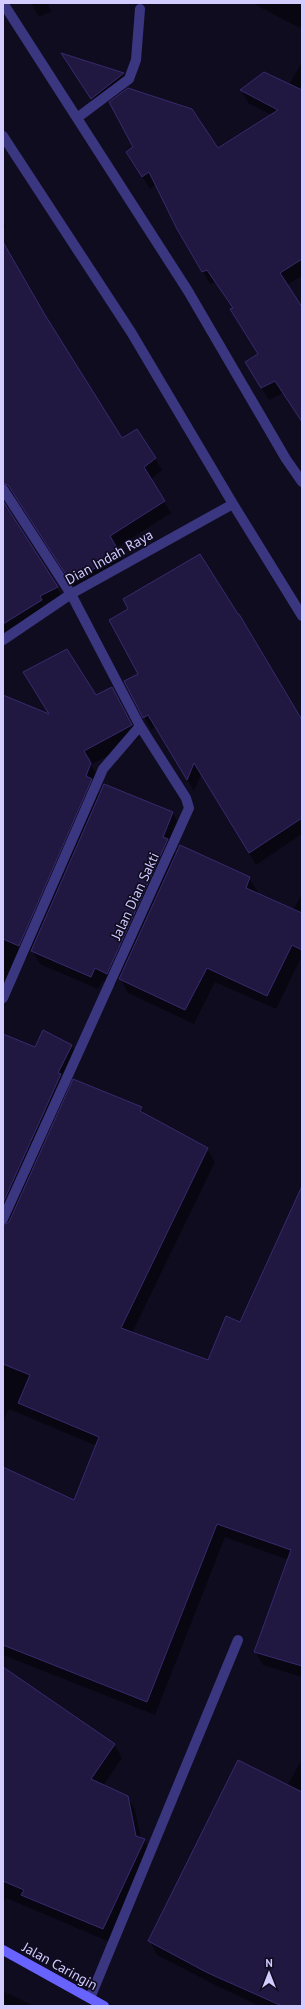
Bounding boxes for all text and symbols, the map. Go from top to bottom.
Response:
street label: Dian Indah Raya [62,525,156,588]
street label: Jalan Dian Sakti [106,849,163,943]
street label: Jalan Caringin [18,1937,101,1994]
north arrow [249,1953,289,1993]
text: N [265,1956,273,1970]

